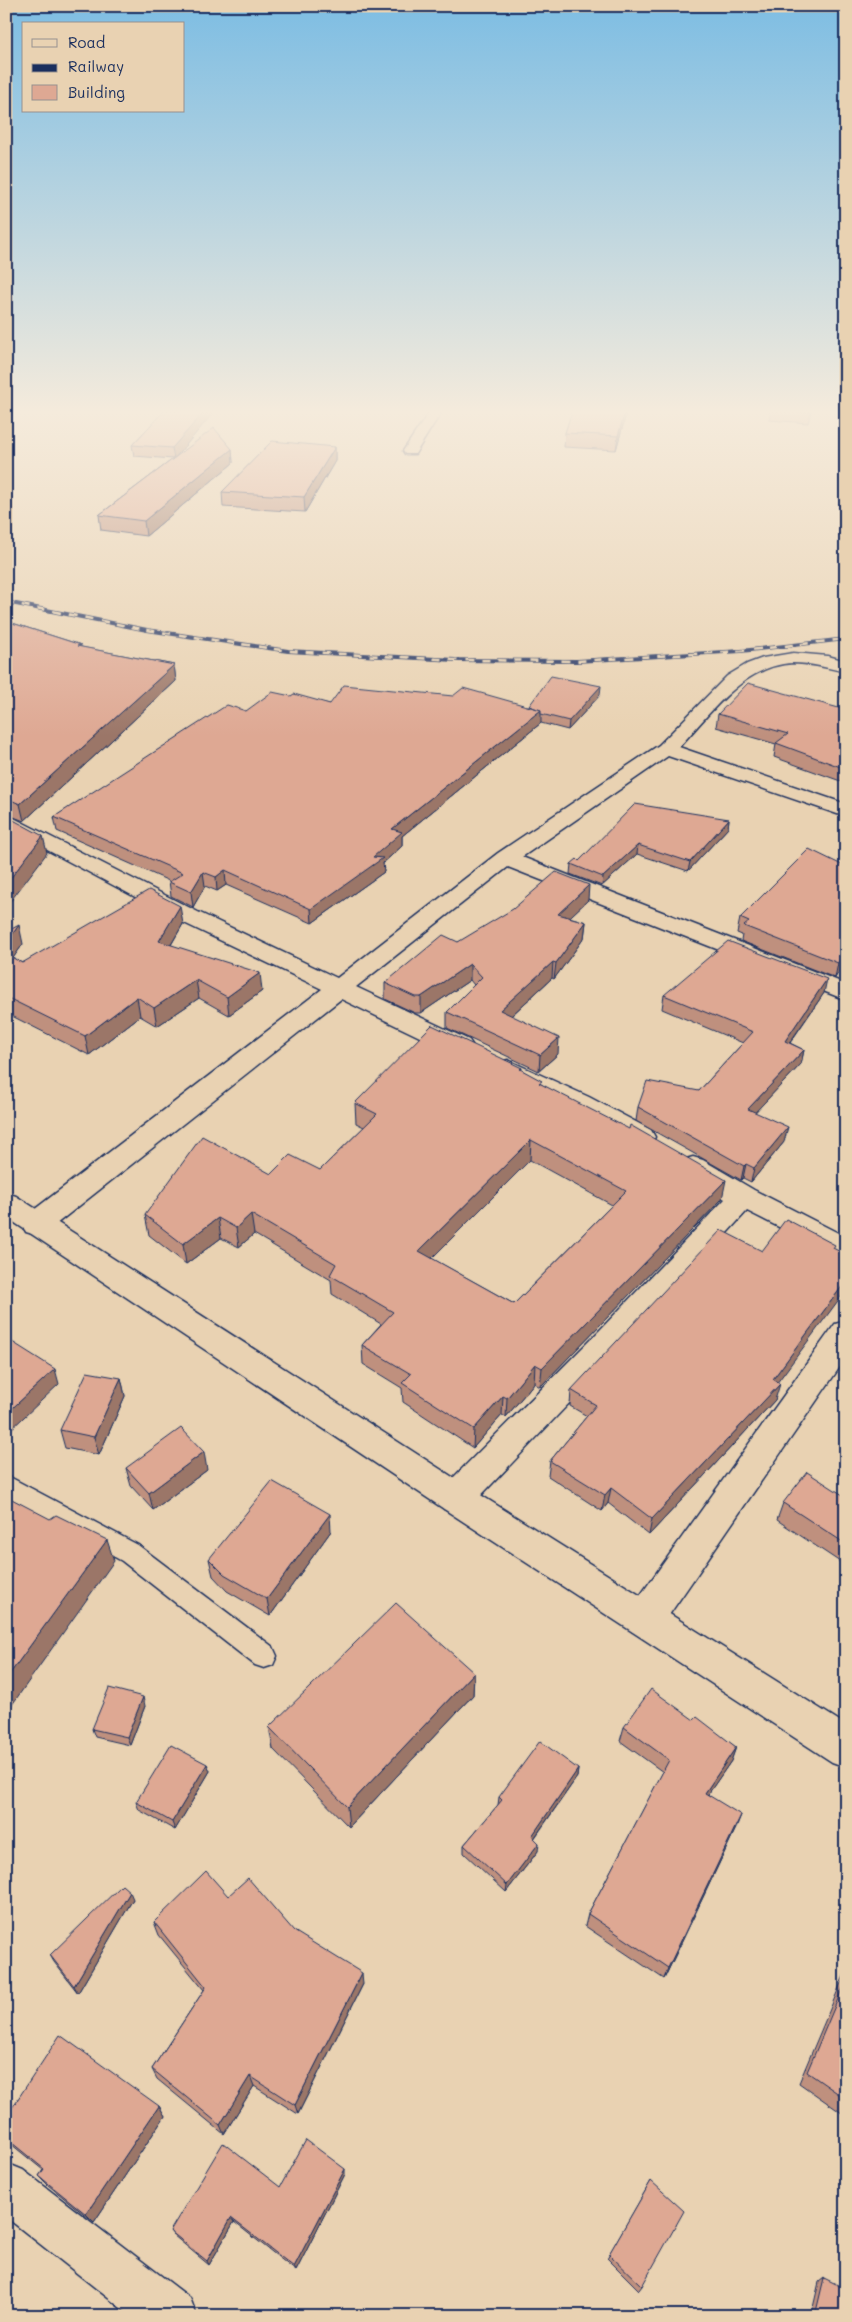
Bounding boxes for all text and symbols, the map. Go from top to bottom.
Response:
legend [22,22,185,112]
text: Road [68,32,105,52]
text: Railway [68,56,124,76]
text: Building [68,82,125,102]

